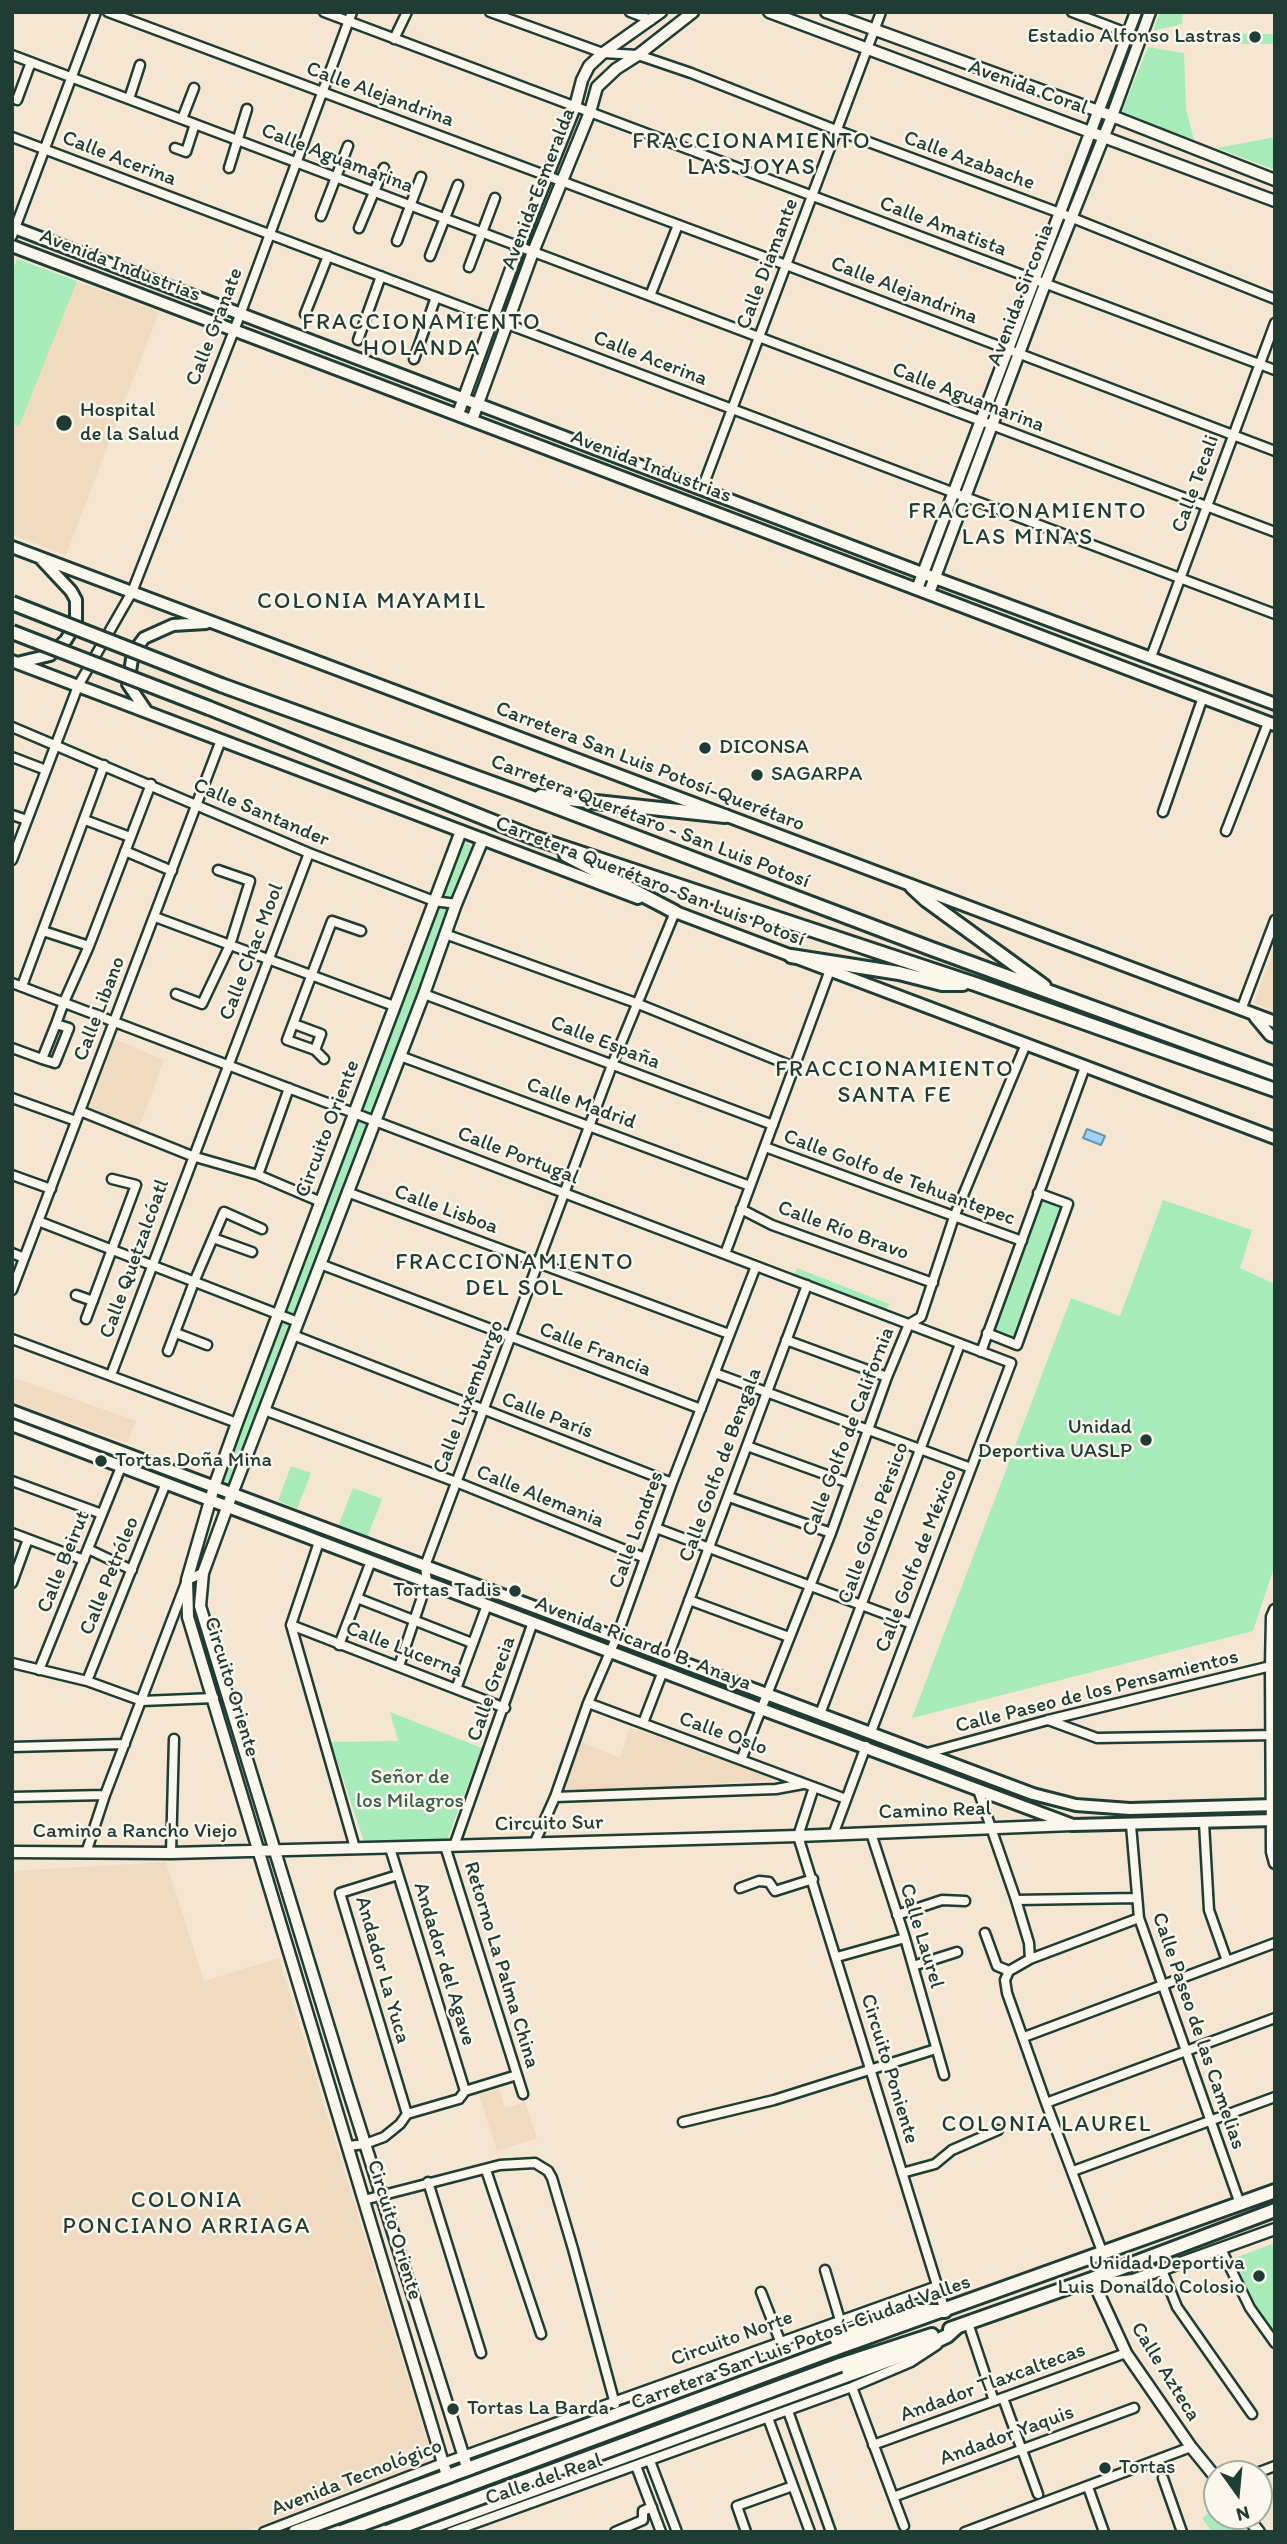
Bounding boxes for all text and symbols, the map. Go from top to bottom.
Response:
place label: Estadio Alfonso Lastras [1028,24,1241,50]
marker: Estadio Alfonso Lastras [1247,29,1263,45]
street label: Avenida Coral [965,55,1091,121]
street label: Calle Alejandrina [303,57,457,133]
street label: Avenida Esmeralda [497,105,581,273]
street label: Calle Aguamarina [257,118,417,200]
street label: Calle Acerina [58,126,180,192]
street label: Calle Azabache [900,126,1038,196]
district label: FRACCIONAMIENTO LAS JOYAS [636,128,868,182]
street label: Calle Amatista [876,191,1010,263]
street label: Calle Diamante [731,195,805,333]
street label: Avenida Sirconia [982,220,1060,370]
street label: Avenida Industrias [36,224,204,308]
street label: Calle Alejandrina [827,251,981,331]
street label: Calle Granate [181,264,249,390]
district label: FRACCIONAMIENTO HOLANDA [306,309,538,363]
street label: Calle Acerina [589,326,711,392]
street label: Calle Aguamarina [888,357,1048,439]
place label: Hospital de la Salud [80,398,179,448]
marker: Hospital de la Salud [54,413,74,433]
street label: Avenida Industrias [567,425,735,509]
street label: Calle Tecali [1167,432,1225,536]
district label: FRACCIONAMIENTO LAS MINAS [912,498,1144,552]
district label: COLONIA MAYAMIL [258,588,486,616]
street label: Carretera San Luis Potosí-Querétaro [492,696,808,838]
place label: DICONSA [719,735,809,761]
marker: DICONSA [697,740,713,756]
street label: Carretera Querétaro - San Luis Potosí [487,749,813,895]
place label: SAGARPA [771,762,863,788]
marker: SAGARPA [749,767,765,783]
street label: Calle Santander [189,773,333,853]
street label: Carretera Querétaro-San Luis Potosí [492,811,808,953]
street label: Calle Chac Mool [214,880,290,1024]
street label: Calle Libano [69,953,131,1065]
street label: Calle España [547,1011,663,1075]
district label: FRACCIONAMIENTO SANTA FE [779,1056,1011,1110]
street label: Circuito Oriente [290,1057,366,1201]
street label: Calle Madrid [523,1073,639,1135]
street label: Calle Portugal [454,1121,582,1191]
street label: Calle Golfo de Tehuantepec [780,1124,1018,1232]
street label: Calle Quetzalcóatl [95,1176,175,1342]
street label: Calle Lisboa [391,1180,501,1240]
street label: Calle Río Bravo [774,1196,912,1266]
district label: FRACCIONAMIENTO DEL SOL [399,1249,631,1303]
street label: Calle Luxemburgo [428,1317,510,1477]
street label: Calle Francia [535,1317,655,1383]
street label: Calle Golfo de California [797,1324,901,1540]
street label: Calle Golfo de Bengala [674,1364,768,1566]
street label: Calle París [498,1387,596,1445]
place label: Unidad Deportiva UASLP [978,1415,1132,1465]
marker: Unidad Deportiva UASLP [1138,1432,1154,1448]
street label: Calle Golfo Pérsico [833,1439,915,1607]
place label: Tortas Doña Mina [115,1448,272,1474]
marker: Tortas Doña Mina [93,1453,109,1469]
street label: Calle Alemania [472,1460,608,1534]
street label: Calle Golfo de México [870,1466,964,1656]
street label: Calle Londres [604,1468,670,1592]
street label: Calle Beirut [32,1507,96,1617]
street label: Calle Petróleo [75,1513,145,1639]
place label: Tortas Tadis [393,1578,501,1604]
marker: Tortas Tadis [507,1583,523,1599]
street label: Avenida Ricardo B. Anaya [531,1591,755,1697]
street label: Circuito Oriente [198,1614,264,1760]
street label: Calle Lucerna [342,1616,466,1684]
street label: Calle Grecia [462,1633,522,1745]
street label: Calle Paseo de los Pensamientos [953,1645,1241,1739]
street label: Calle Oslo [675,1706,771,1762]
park label: Señor de los Milagros [356,1765,464,1815]
street label: Camino Real [878,1796,992,1826]
street label: Circuito Sur [494,1810,604,1838]
street label: Camino a Rancho Viejo [33,1819,237,1845]
street label: Retorno La Palma China [458,1859,544,2071]
street label: Andador del Agave [407,1879,481,2049]
street label: Calle Laurel [893,1880,949,1992]
street label: Andador La Yuca [349,1894,415,2046]
street label: Calle Paseo de las Camelias [1146,1909,1250,2153]
street label: Circuito Poniente [854,1991,924,2147]
district label: COLONIA LAUREL [943,2111,1151,2139]
street label: Circuito Oriente [361,2157,427,2303]
district label: COLONIA PONCIANO ARRIAGA [67,2187,307,2241]
place label: Unidad Deportiva Luis Donaldo Colosio [1058,2251,1245,2301]
marker: Unidad Deportiva Luis Donaldo Colosio [1251,2268,1267,2284]
street label: Carretera San Luis Potosí-Ciudad Valles [628,2270,974,2416]
street label: Circuito Norte [668,2305,796,2373]
street label: Calle Azteca [1125,2318,1205,2426]
street label: Andador Tlaxcaltecas [897,2338,1089,2428]
place label: Tortas La Barda [467,2396,609,2422]
street label: Andador Yaquis [936,2400,1078,2472]
marker: Tortas La Barda [445,2401,461,2417]
street label: Avenida Tecnológico [268,2434,446,2522]
street label: Calle del Real [482,2448,606,2512]
place label: Tortas [1119,2455,1175,2481]
marker: Tortas [1097,2460,1113,2476]
north arrow [1203,2460,1273,2530]
text: N [1234,2501,1252,2527]

